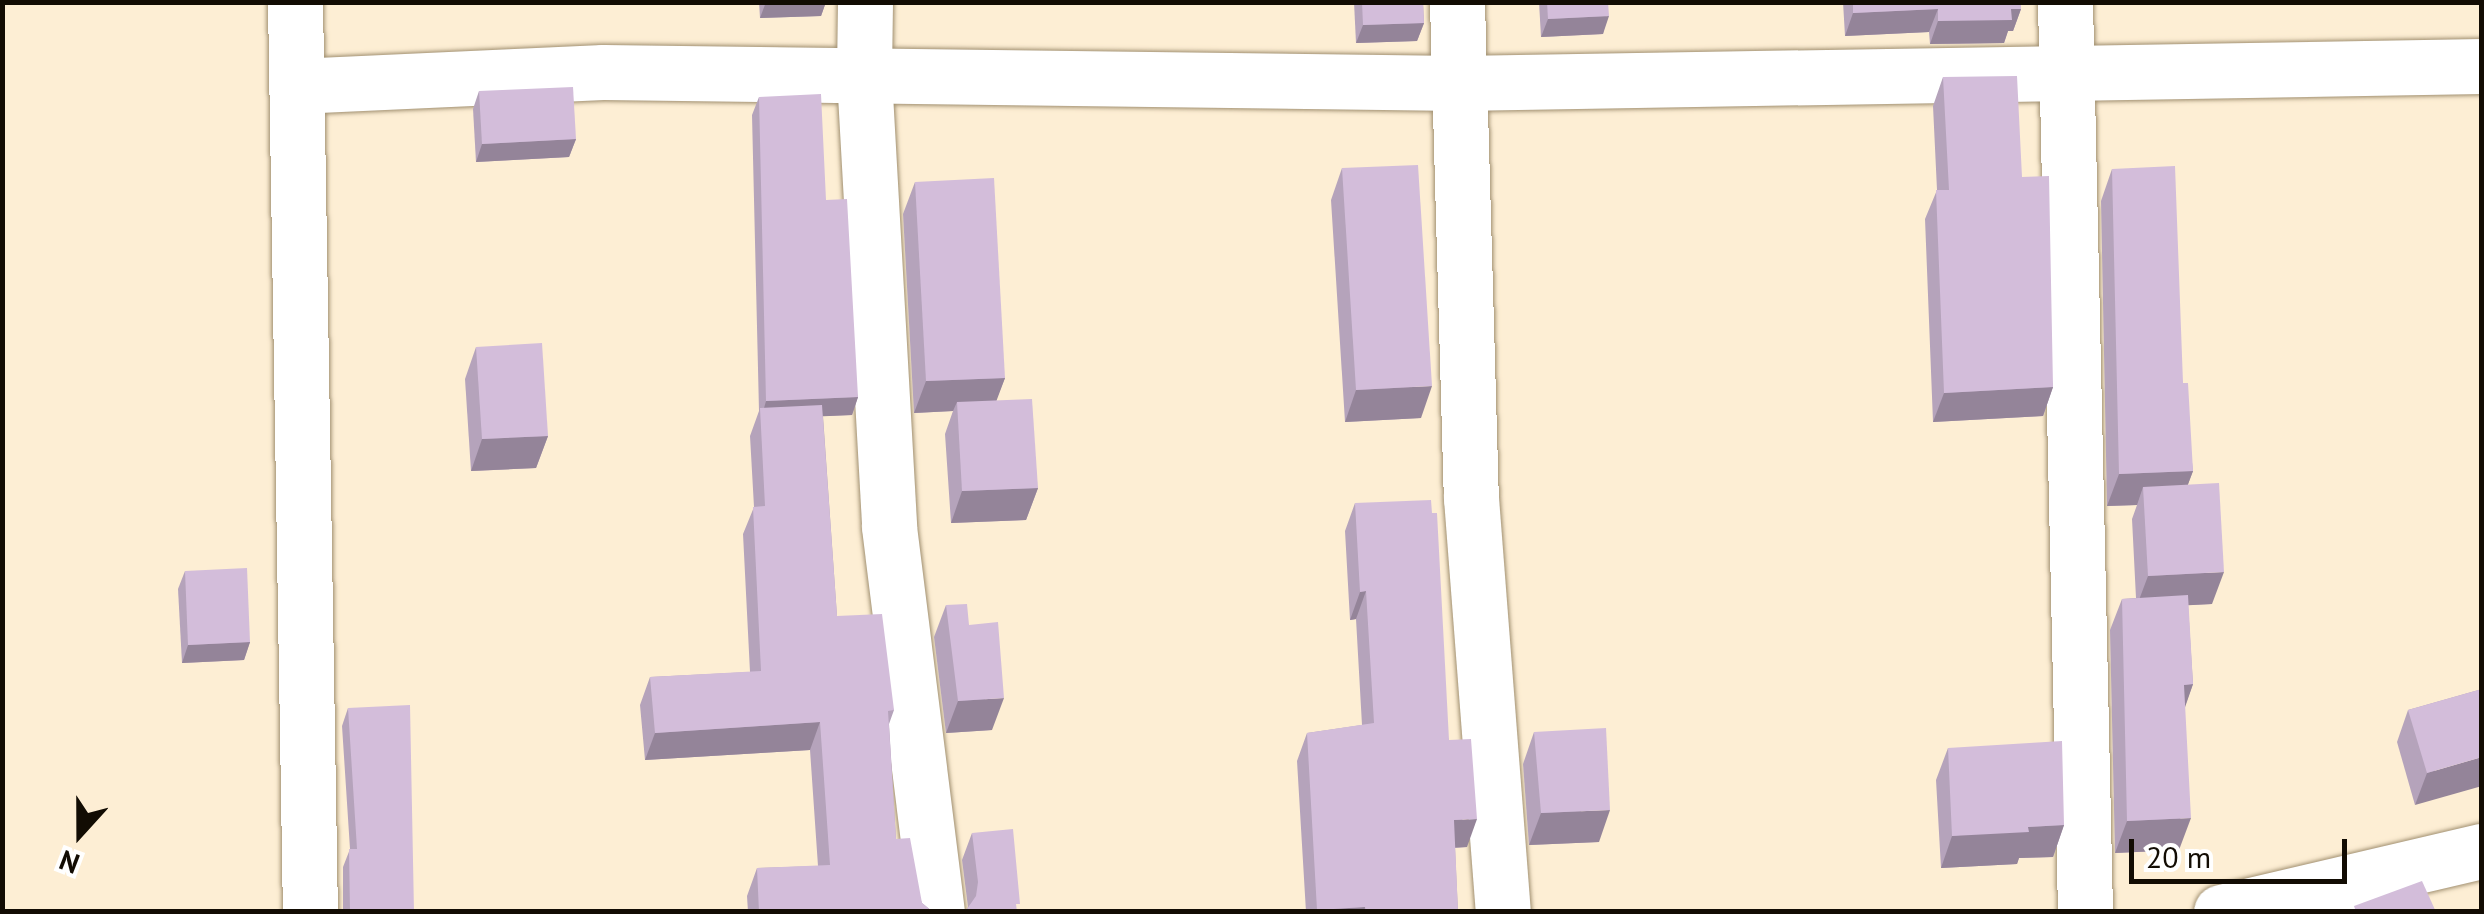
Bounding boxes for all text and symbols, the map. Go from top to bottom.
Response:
north arrow [30,784,130,884]
scale bar [2134,819,2352,881]
text: 20 m [2146,837,2211,876]
text: N [54,842,84,883]

